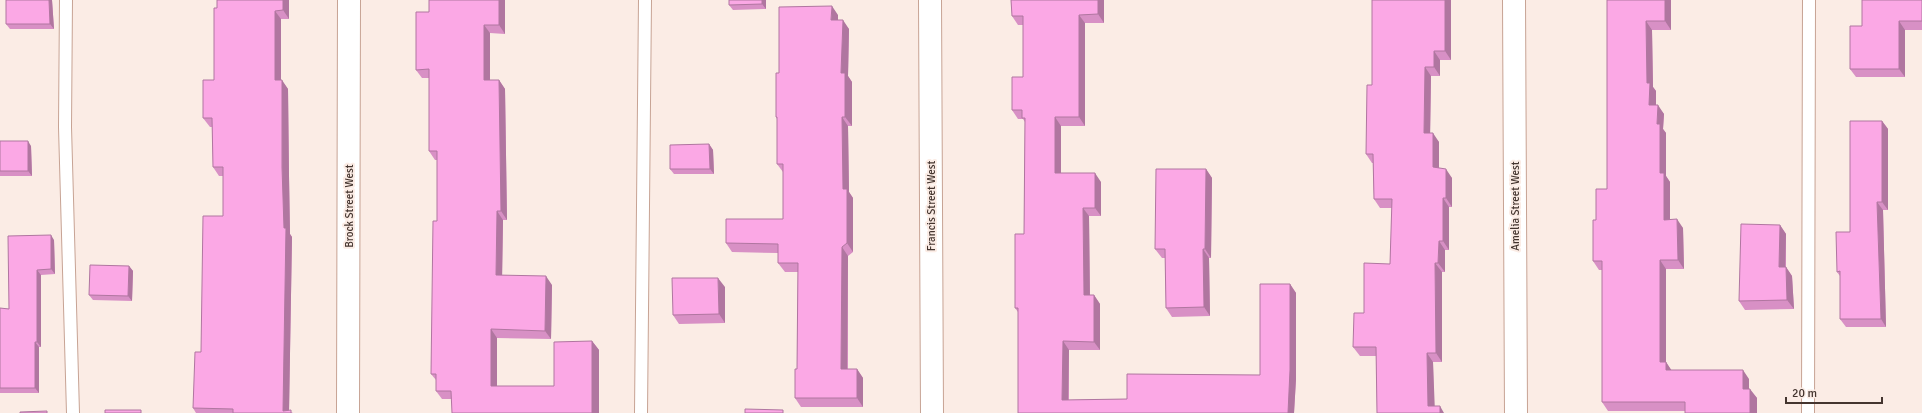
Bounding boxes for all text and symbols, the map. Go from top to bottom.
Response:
street label: Francis Street West [925,160,938,251]
street label: Amelia Street West [1509,161,1522,251]
street label: Brock Street West [343,164,356,248]
scale bar [1786,379,1882,405]
text: 20 m [1792,386,1817,401]

